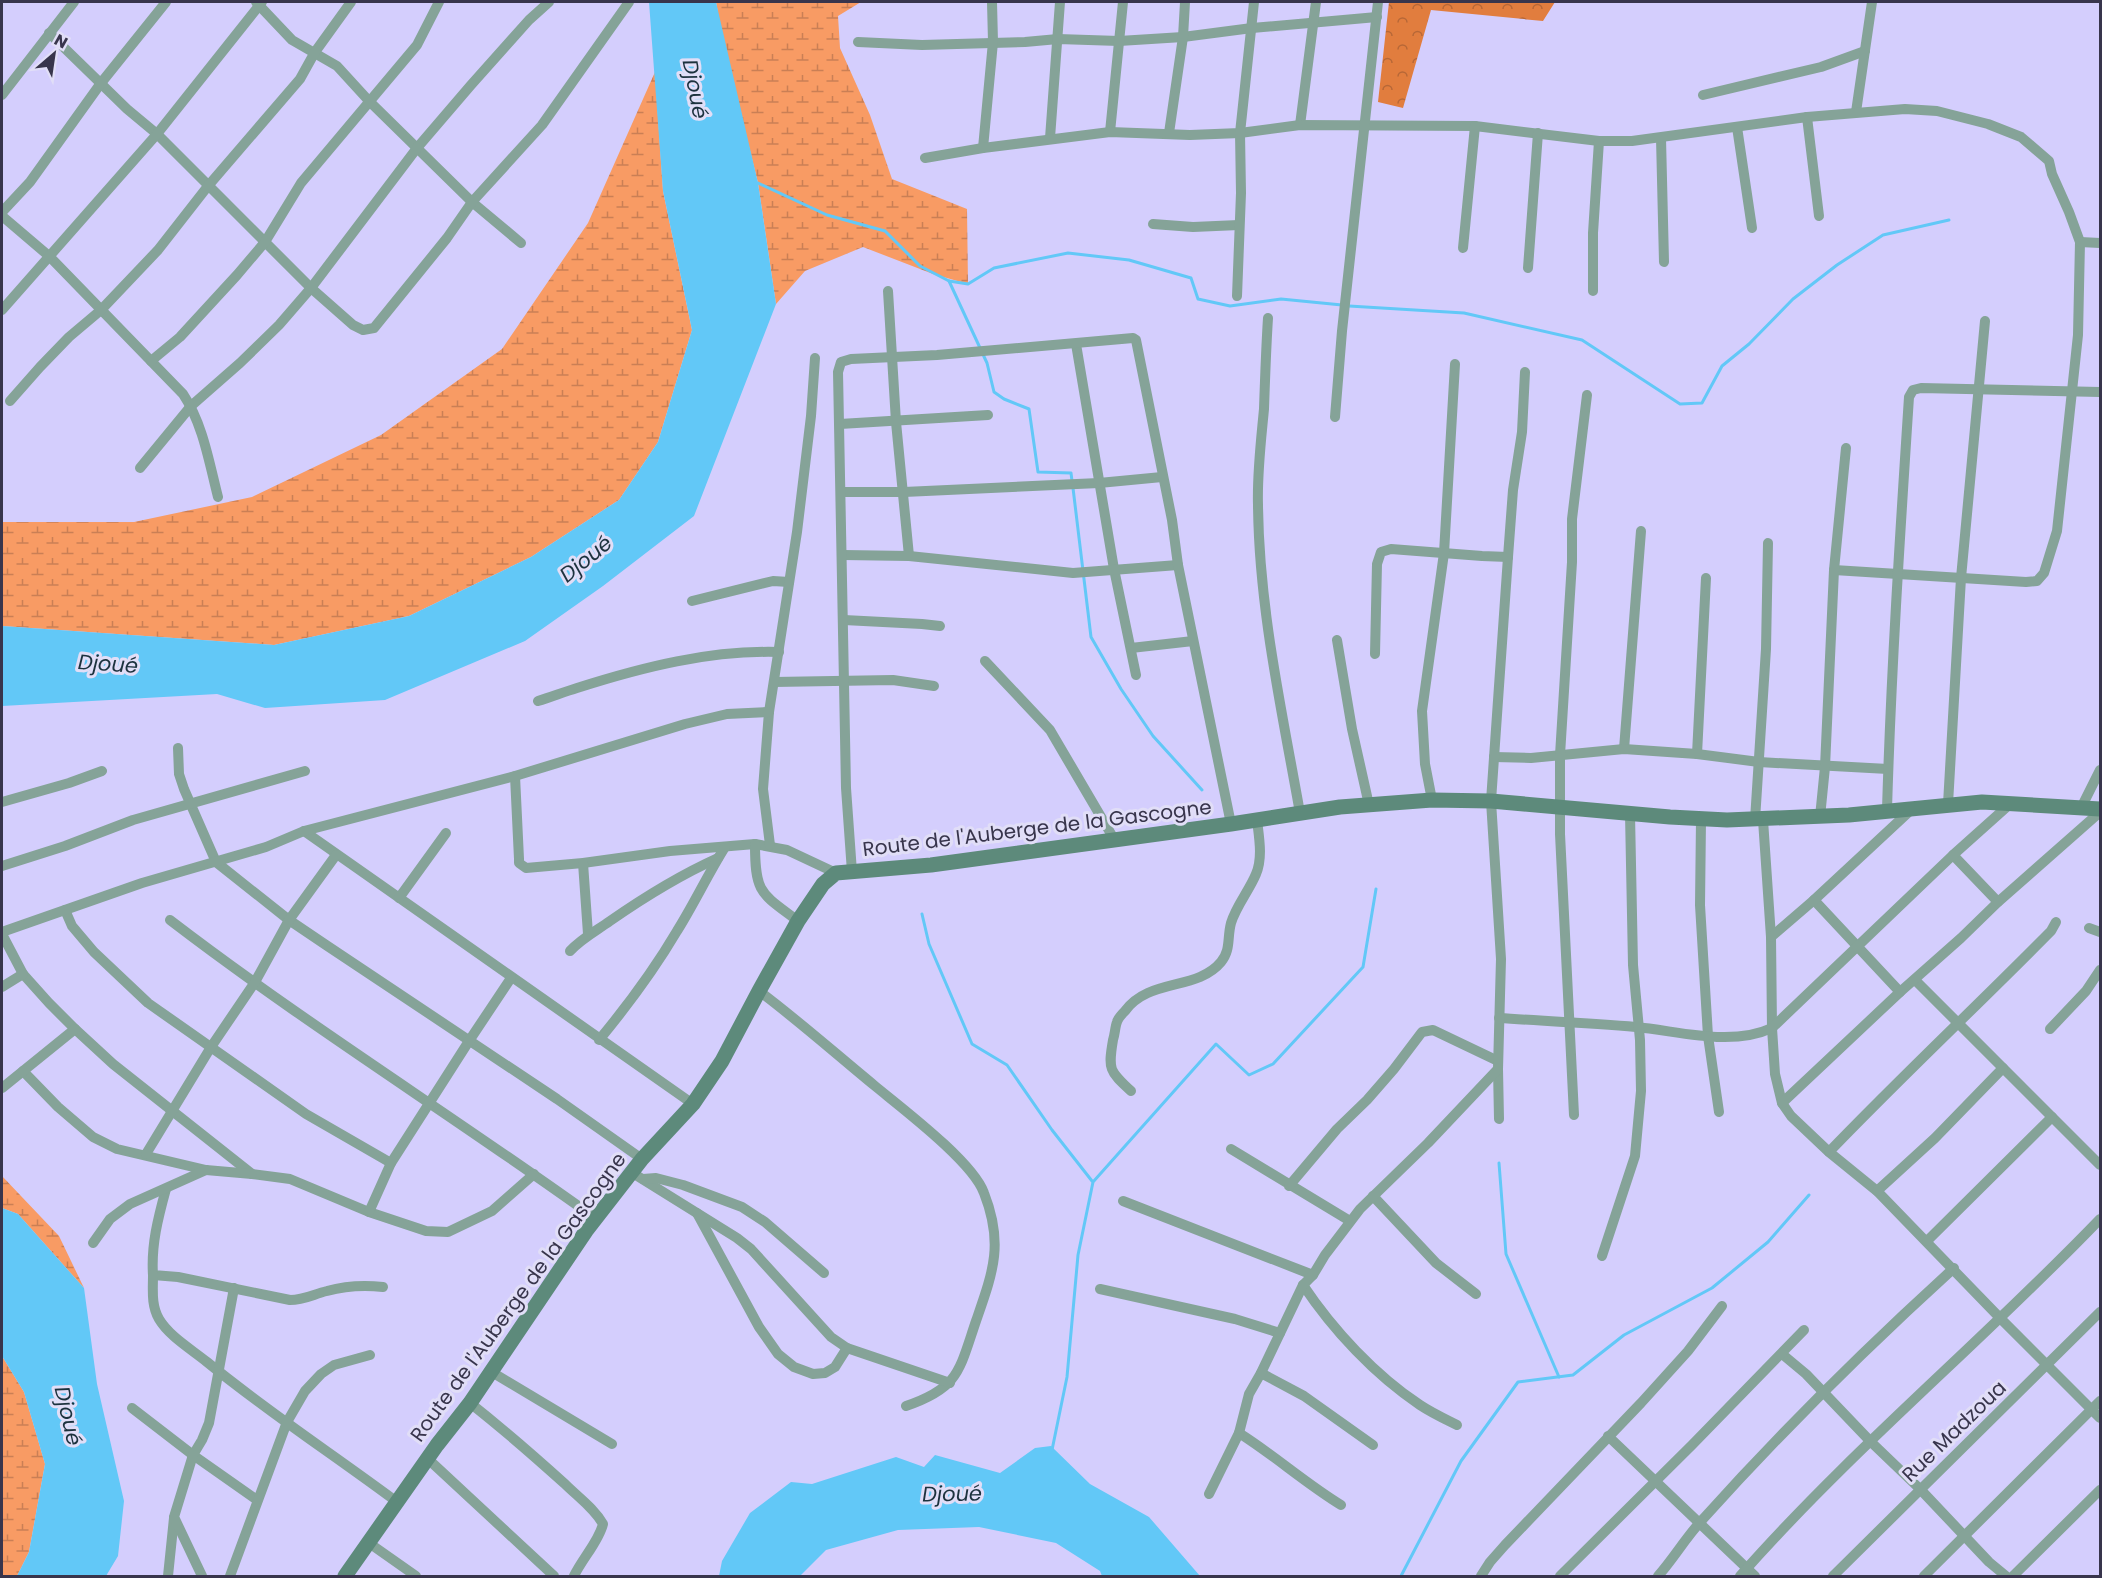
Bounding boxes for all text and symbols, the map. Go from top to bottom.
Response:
north arrow [24,24,84,84]
text: N [50,28,72,54]
water label: Djoué [676,57,715,121]
water label: Djoué [553,528,618,589]
water label: Djoué [77,647,139,680]
street label: Route de l'Auberge de la Gascogne [861,793,1213,863]
street label: Route de l'Auberge de la Gascogne [403,1147,633,1447]
street label: Rue Madzoua [1896,1374,2012,1488]
water label: Djoué [48,1383,89,1448]
water label: Djoué [922,1478,982,1509]

